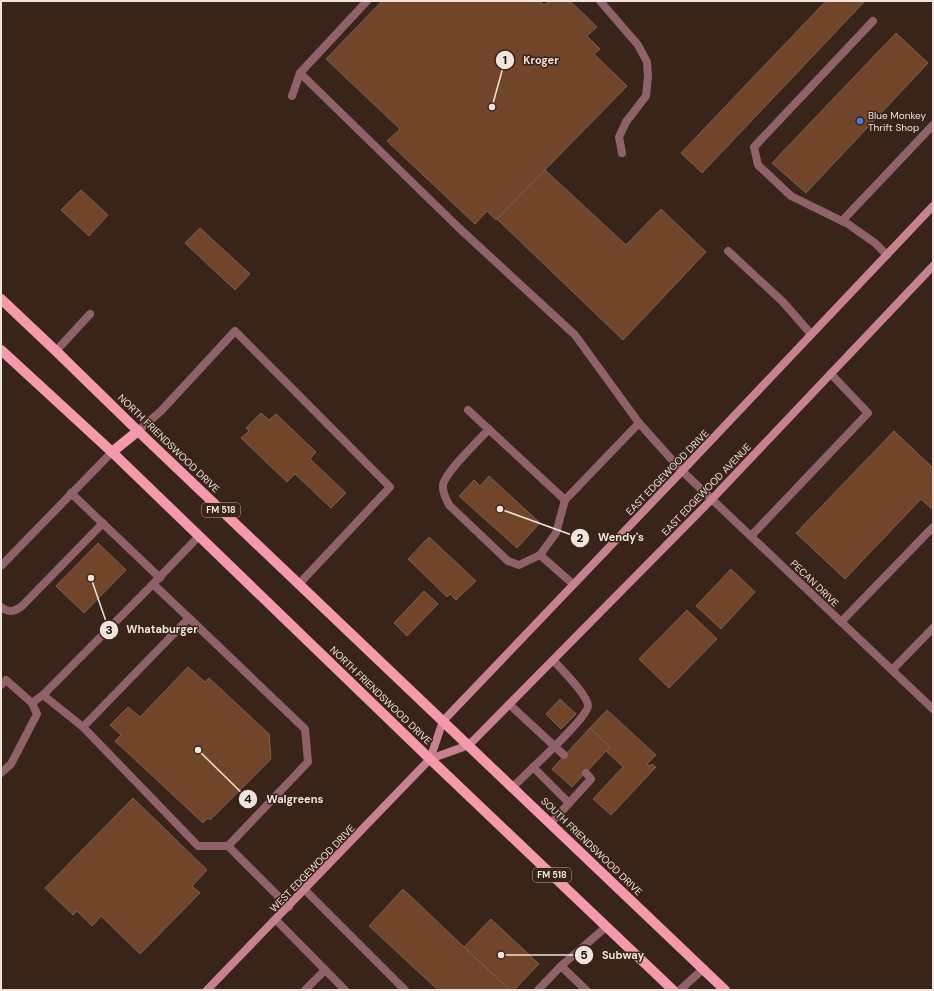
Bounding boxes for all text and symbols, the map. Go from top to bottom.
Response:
callout: Kroger [495,49,566,72]
text: 1 [503,52,507,68]
text: Kroger [523,53,559,67]
place label: Blue Monkey Thrift Shop [868,109,927,134]
marker: Blue Monkey Thrift Shop [855,116,865,126]
street label: NORTH FRIENDSWOOD DRIVE [115,391,222,496]
street label: EAST EDGEWOOD DRIVE [623,427,712,518]
street label: EAST EDGEWOOD AVENUE [659,440,754,538]
road number: FM 518 [202,503,240,517]
callout: Wendy's [570,526,652,549]
text: 2 [577,530,584,546]
text: Wendy's [598,530,644,544]
street label: PECAN DRIVE [788,557,842,610]
callout: Whataburger [99,618,206,641]
text: 3 [105,622,113,638]
text: Whataburger [126,622,198,636]
street label: NORTH FRIENDSWOOD DRIVE [327,643,434,748]
callout: Walgreens [238,788,331,811]
text: 4 [244,791,252,807]
text: Walgreens [267,792,324,806]
street label: SOUTH FRIENDSWOOD DRIVE [538,795,645,898]
street label: WEST EDGEWOOD DRIVE [267,822,358,915]
road number: FM 518 [533,868,571,882]
callout: Subway [574,943,652,966]
text: 5 [580,947,588,963]
text: Subway [602,948,644,962]

